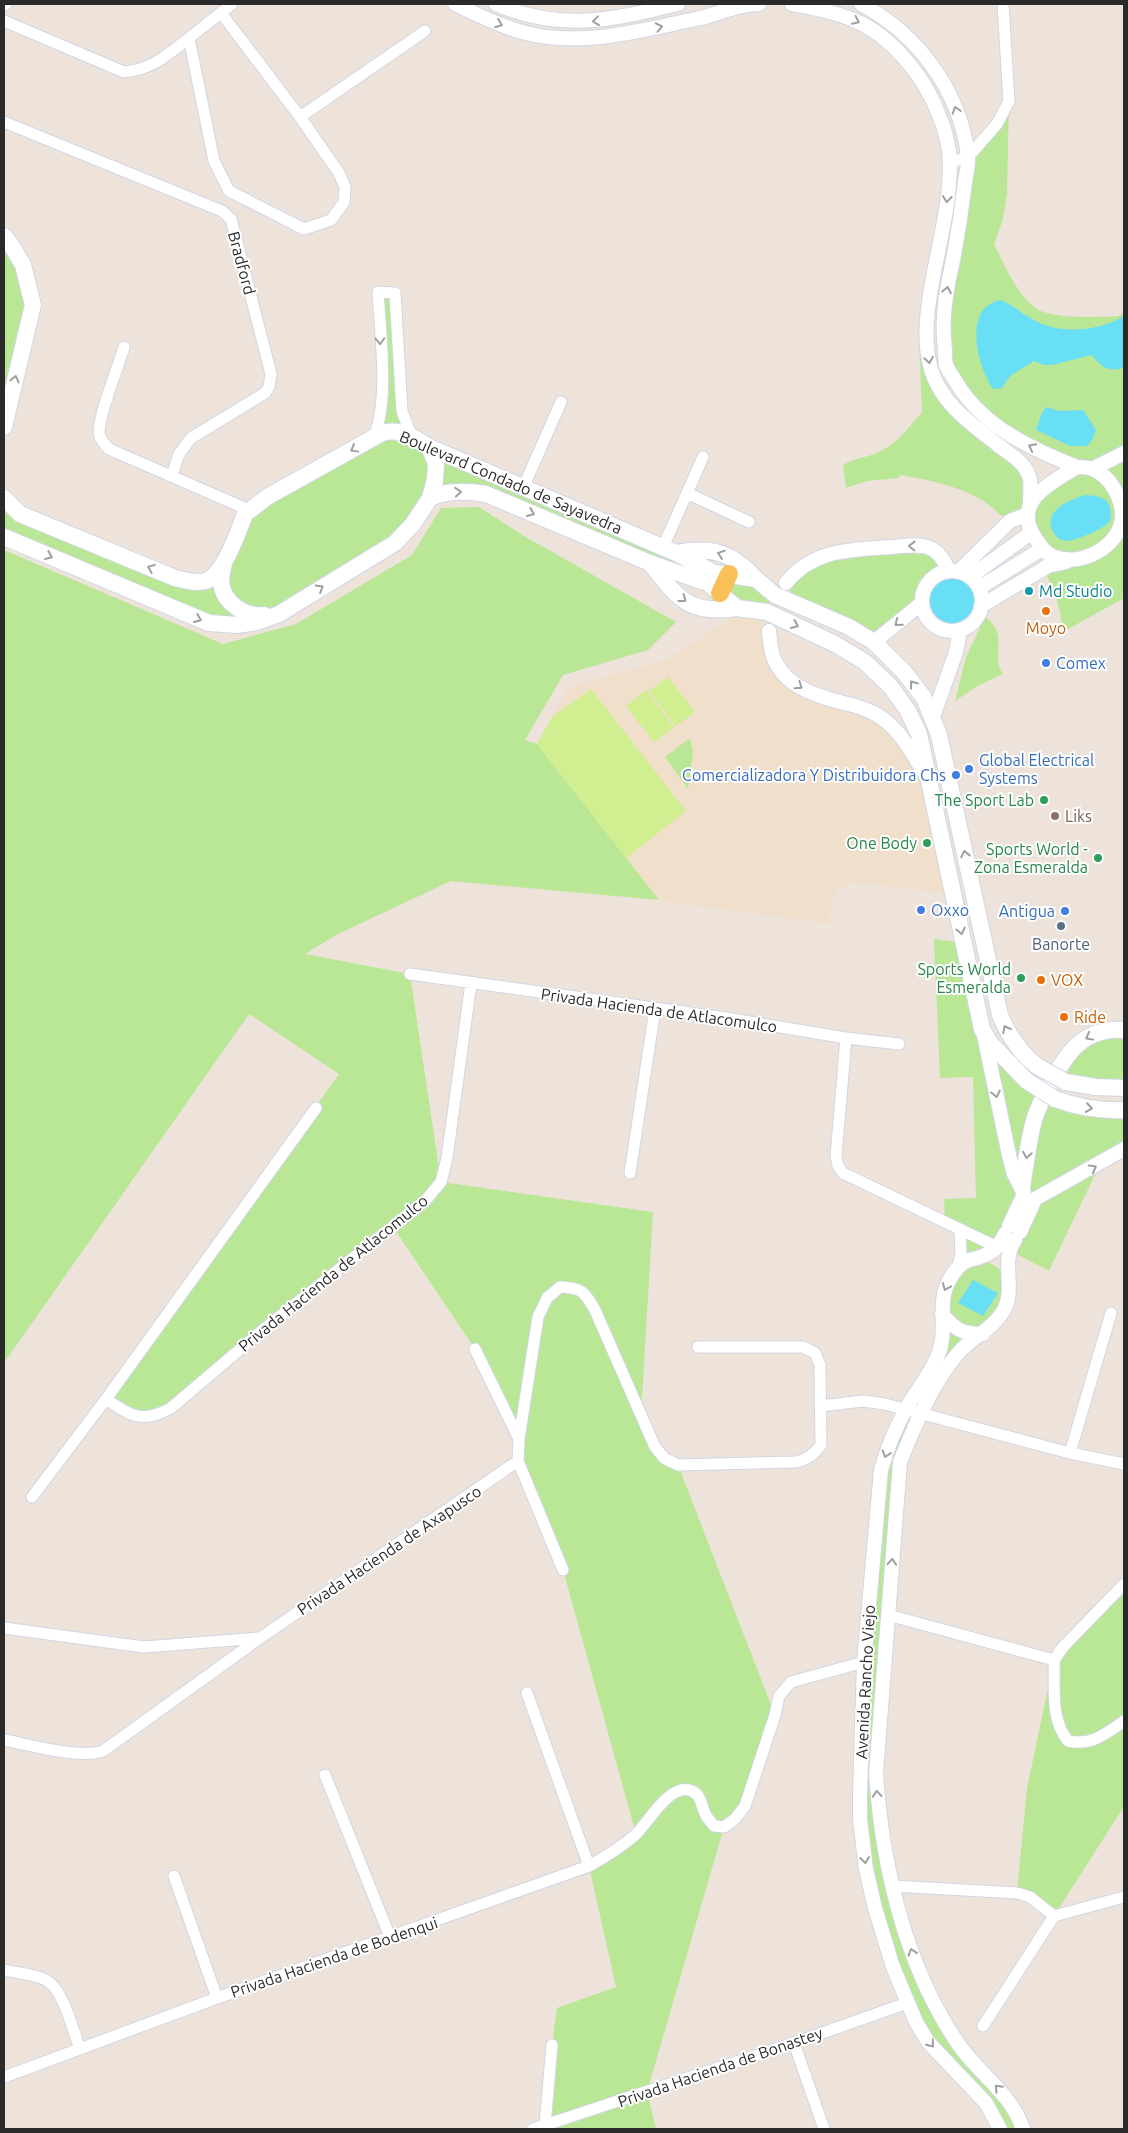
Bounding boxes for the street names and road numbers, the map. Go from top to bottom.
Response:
street label: Bradford [225,229,259,297]
street label: Boulevard Condado de Sayavedra [397,427,625,537]
street label: Privada Hacienda de Atlacomulco [540,985,778,1035]
street label: Privada Hacienda de Atlacomulco [235,1191,431,1355]
street label: Privada Hacienda de Axapusco [294,1482,484,1618]
street label: Avenida Rancho Viejo [852,1604,878,1760]
street label: Privada Hacienda de Bodenqui [228,1913,440,2001]
street label: Privada Hacienda de Bonastey [615,2023,825,2111]

